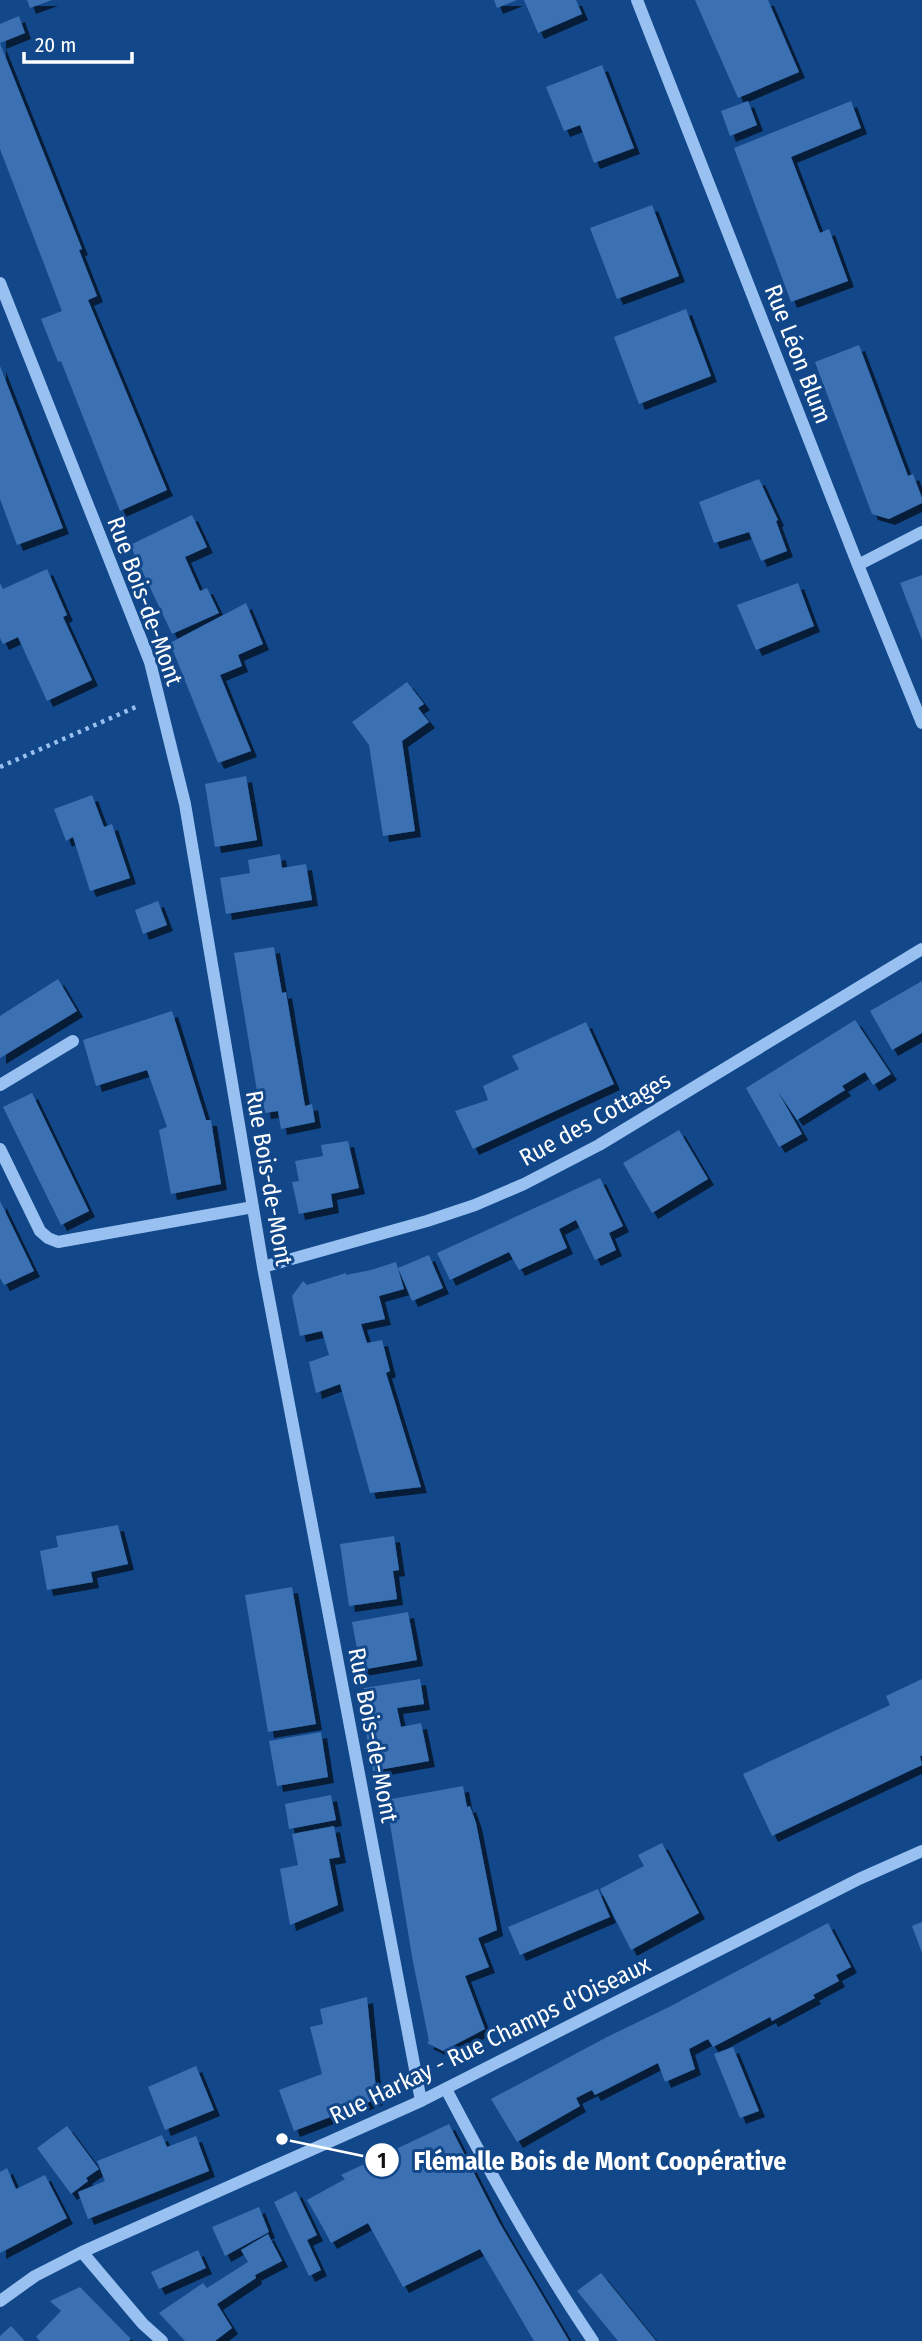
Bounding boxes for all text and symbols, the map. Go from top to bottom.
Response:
scale bar [24,21,133,65]
text: 20 m [35,32,76,58]
street label: Rue Léon Blum [759,281,837,427]
street label: Rue Bois-de-Mont [101,513,189,689]
street label: Rue des Cottages [515,1066,675,1172]
street label: Rue Bois-de-Mont [240,1088,298,1268]
street label: Rue Bois-de-Mont [342,1645,404,1825]
street label: Rue Harkay - Rue Champs d'Oiseaux [325,1950,655,2130]
callout: Flémalle Bois de Mont Coopérative [365,2137,801,2184]
text: Flémalle Bois de Mont Coopérative [414,2146,786,2177]
text: 1 [378,2148,386,2174]

